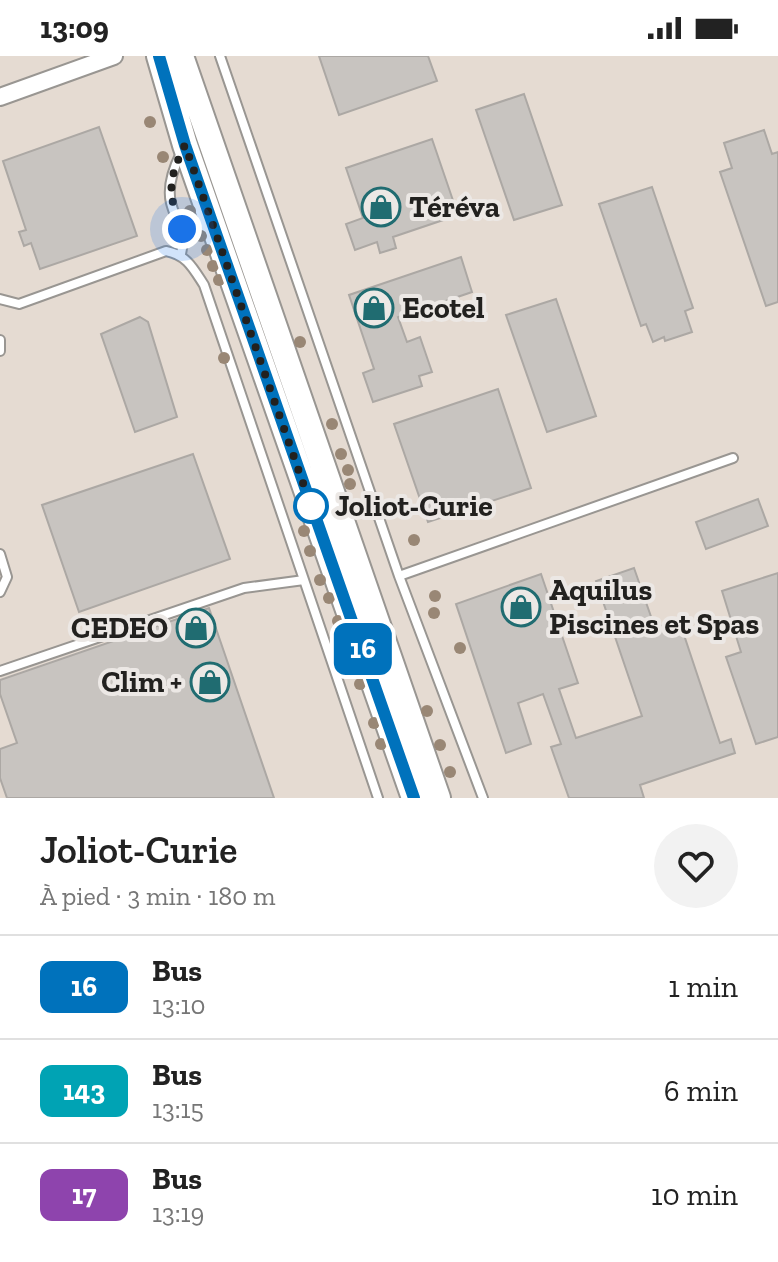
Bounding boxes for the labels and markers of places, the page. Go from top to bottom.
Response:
shop icon: Téréva [360,186,402,228]
place label: Téréva [409,189,500,225]
shop icon: Ecotel [353,287,395,329]
place label: Ecotel [402,290,485,326]
place label: Joliot-Curie [335,488,493,524]
marker: Joliot-Curie [294,489,328,523]
place label: Aquilus Piscines et Spas [549,572,759,642]
shop icon: Aquilus Piscines et Spas [500,586,542,628]
shop icon: CEDEO [175,607,217,649]
place label: CEDEO [71,610,168,646]
shop icon: Clim + [189,661,231,703]
place label: Clim + [101,664,182,700]

